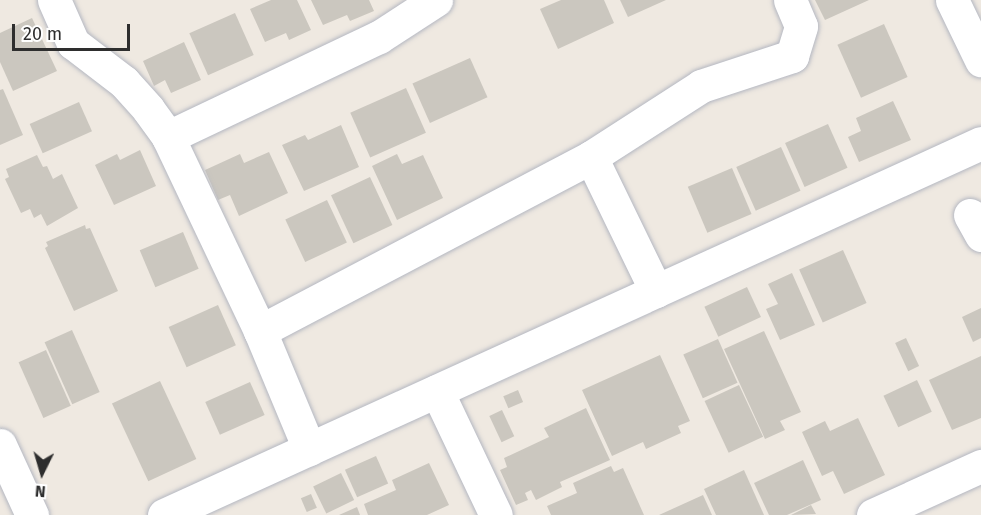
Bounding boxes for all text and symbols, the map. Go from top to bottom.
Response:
scale bar [15,12,134,50]
text: 20 m [23,23,62,45]
north arrow [12,443,72,503]
text: N [34,482,47,501]

